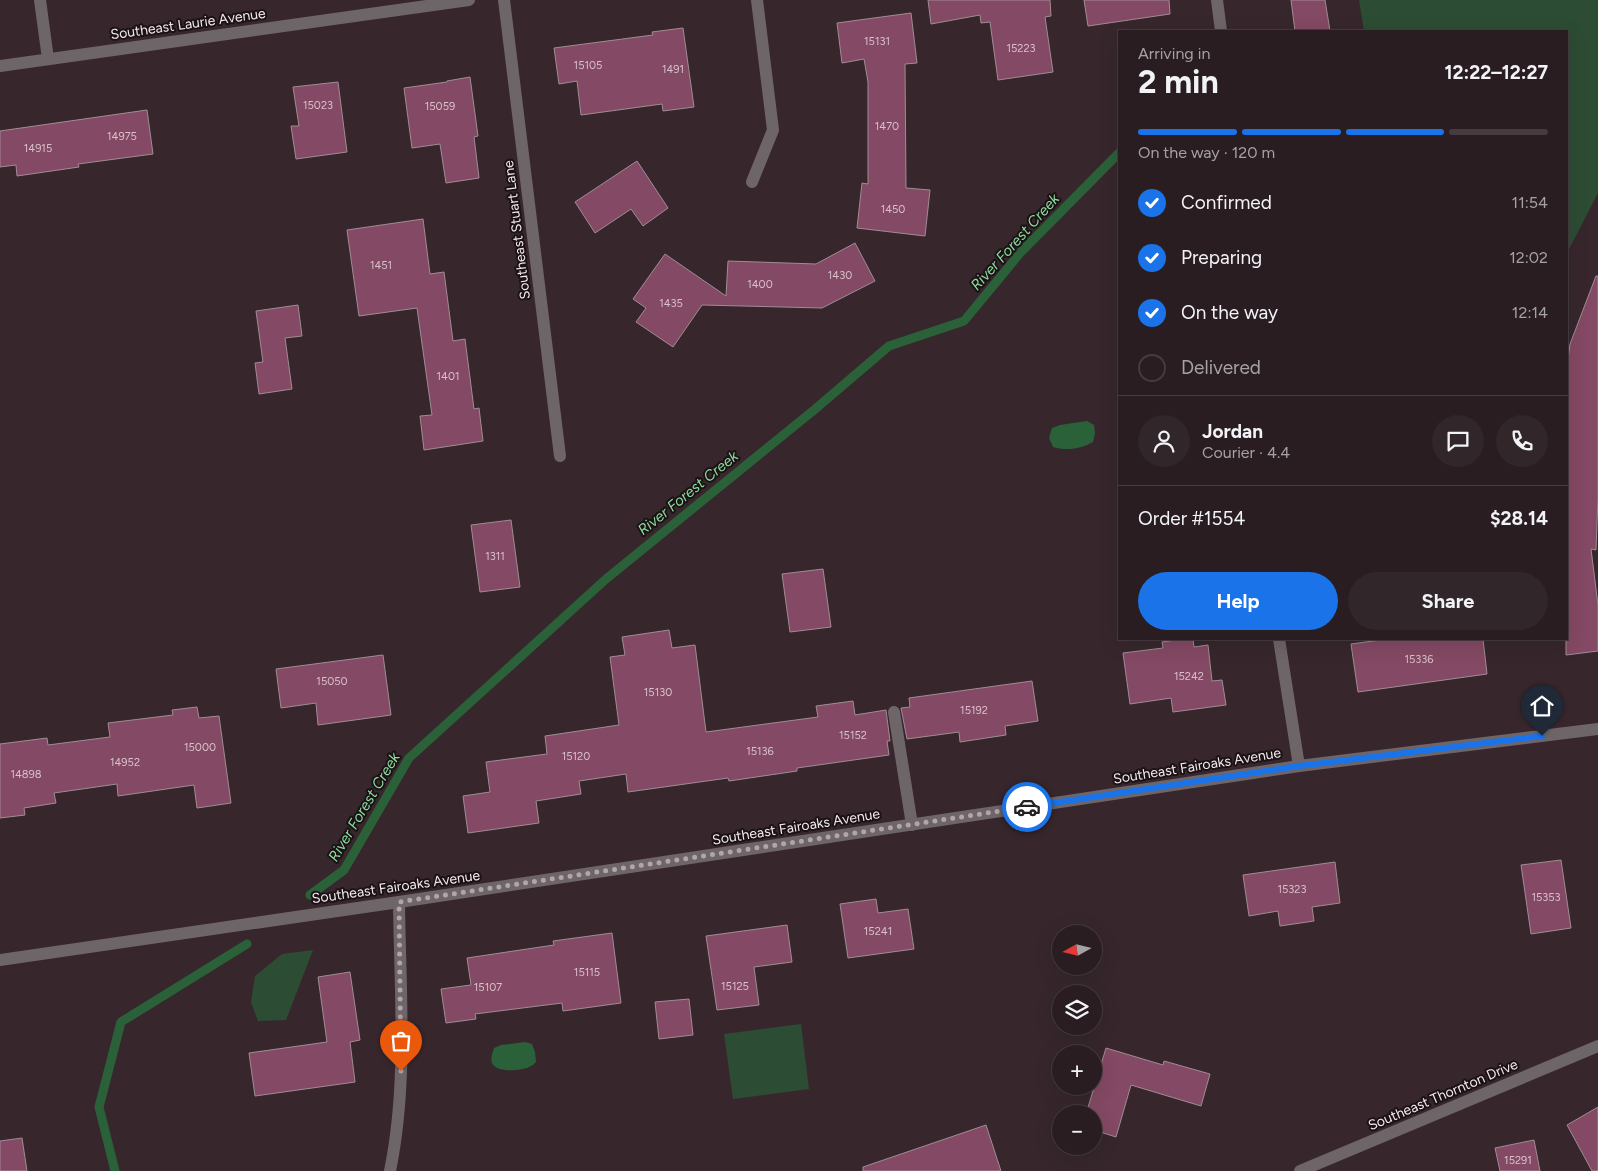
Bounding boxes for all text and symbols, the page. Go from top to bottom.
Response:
street label: Southeast Laurie Avenue [109,5,267,43]
house number: 15131 [864,35,890,48]
house number: 15223 [1006,42,1036,55]
text: Arriving in [1138,44,1210,63]
house number: 15105 [574,59,602,72]
text: 12:22–12:27 [1445,61,1548,84]
house number: 1491 [662,63,684,76]
text: 2 min [1138,63,1219,101]
house number: 15023 [303,99,333,112]
house number: 15059 [425,100,455,113]
house number: 1470 [875,120,899,133]
house number: 14975 [107,130,137,143]
house number: 14915 [24,142,52,155]
text: On the way · 120 m [1138,143,1275,162]
street label: Southeast Stuart Lane [500,159,534,300]
water label: River Forest Creek [967,189,1064,294]
icon: check [1138,189,1166,217]
text: Confirmed [1181,191,1272,214]
text: 11:54 [1512,193,1548,212]
house number: 1450 [881,203,905,216]
icon: check [1138,244,1166,272]
text: Preparing [1181,246,1262,269]
text: 12:02 [1509,248,1548,267]
house number: 1451 [370,259,392,272]
house number: 1430 [828,269,852,282]
house number: 1400 [747,278,773,291]
house number: 1435 [659,297,683,310]
icon: check [1138,299,1166,327]
text: On the way [1181,301,1278,324]
text: 12:14 [1512,303,1548,322]
text: Delivered [1181,356,1261,379]
house number: 1401 [437,370,459,383]
button: person [1138,415,1190,467]
button: chat [1432,415,1484,467]
button: phone [1496,415,1548,467]
text: Jordan [1202,420,1263,443]
text: Courier · 4.4 [1202,443,1290,462]
water label: River Forest Creek [634,447,742,539]
text: Order #1554 [1138,507,1245,530]
text: $28.14 [1490,507,1548,530]
house number: 1311 [485,550,505,563]
button: Help [1138,572,1338,630]
button: Share [1348,572,1548,630]
house number: 15336 [1404,653,1434,666]
house number: 15242 [1174,670,1204,683]
house number: 15050 [316,675,348,688]
pin [1521,685,1563,736]
house number: 15130 [644,686,672,699]
icon: home [1528,692,1556,720]
house number: 15192 [960,704,988,717]
house number: 15152 [839,729,867,742]
house number: 15000 [184,741,216,754]
street label: Southeast Fairoaks Avenue [1112,744,1282,788]
house number: 15136 [746,745,774,758]
water label: River Forest Creek [324,749,404,865]
house number: 15120 [562,750,590,763]
house number: 14952 [110,756,140,769]
house number: 14898 [10,768,42,781]
courier [1002,782,1052,832]
icon: car [1013,793,1041,821]
street label: Southeast Fairoaks Avenue [711,805,881,849]
street label: Southeast Fairoaks Avenue [311,867,482,907]
house number: 15323 [1278,883,1307,896]
house number: 15353 [1531,891,1561,904]
house number: 15241 [864,925,892,938]
north arrow [1052,925,1102,975]
map controls [1052,925,1102,1155]
house number: 15115 [574,966,600,979]
house number: 15125 [721,980,749,993]
house number: 15107 [474,981,502,994]
button: layers [1052,985,1102,1035]
pin [380,1020,422,1071]
icon: bag [387,1027,415,1055]
button: + [1052,1045,1102,1095]
street label: Southeast Thornton Drive [1366,1056,1521,1134]
button: − [1052,1105,1102,1155]
house number: 15291 [1504,1154,1532,1167]

